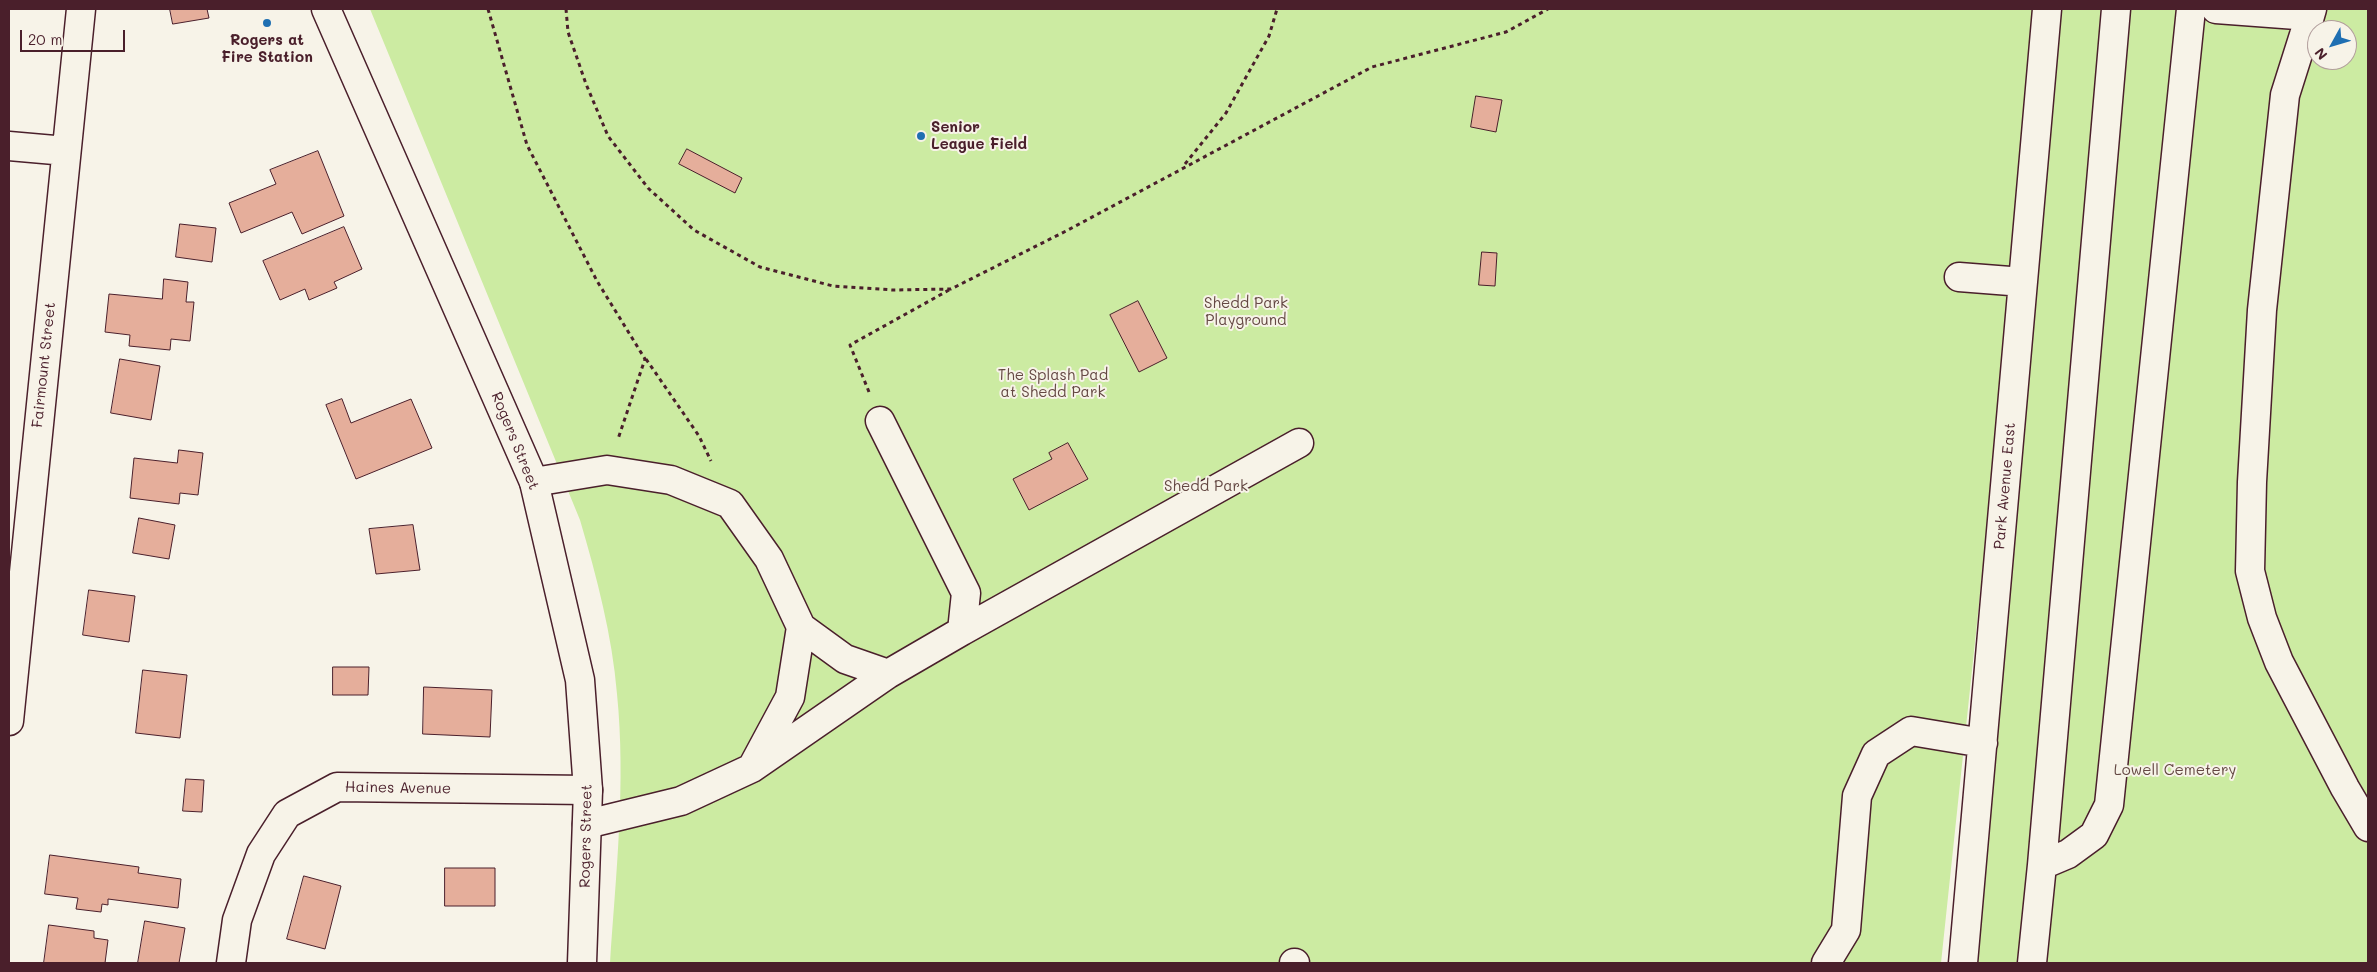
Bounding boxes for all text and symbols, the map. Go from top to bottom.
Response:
marker: Rogers at Fire Station [261,17,273,29]
scale bar [22,20,128,52]
north arrow [2307,20,2357,70]
text: 20 m [28,29,62,49]
place label: Rogers at Fire Station [221,31,313,66]
text: N [2310,44,2331,64]
place label: Senior League Field [931,118,1027,153]
marker: Senior League Field [915,130,927,142]
park label: Shedd Park Playground [1204,294,1288,329]
street label: Fairmount Street [28,301,60,429]
park label: The Splash Pad at Shedd Park [998,366,1108,401]
street label: Rogers Street [487,389,543,493]
street label: Park Avenue East [1990,422,2020,550]
park label: Shedd Park [1164,477,1248,495]
park label: Lowell Cemetery [2114,761,2236,779]
street label: Haines Avenue [345,778,451,798]
street label: Rogers Street [576,784,596,888]

